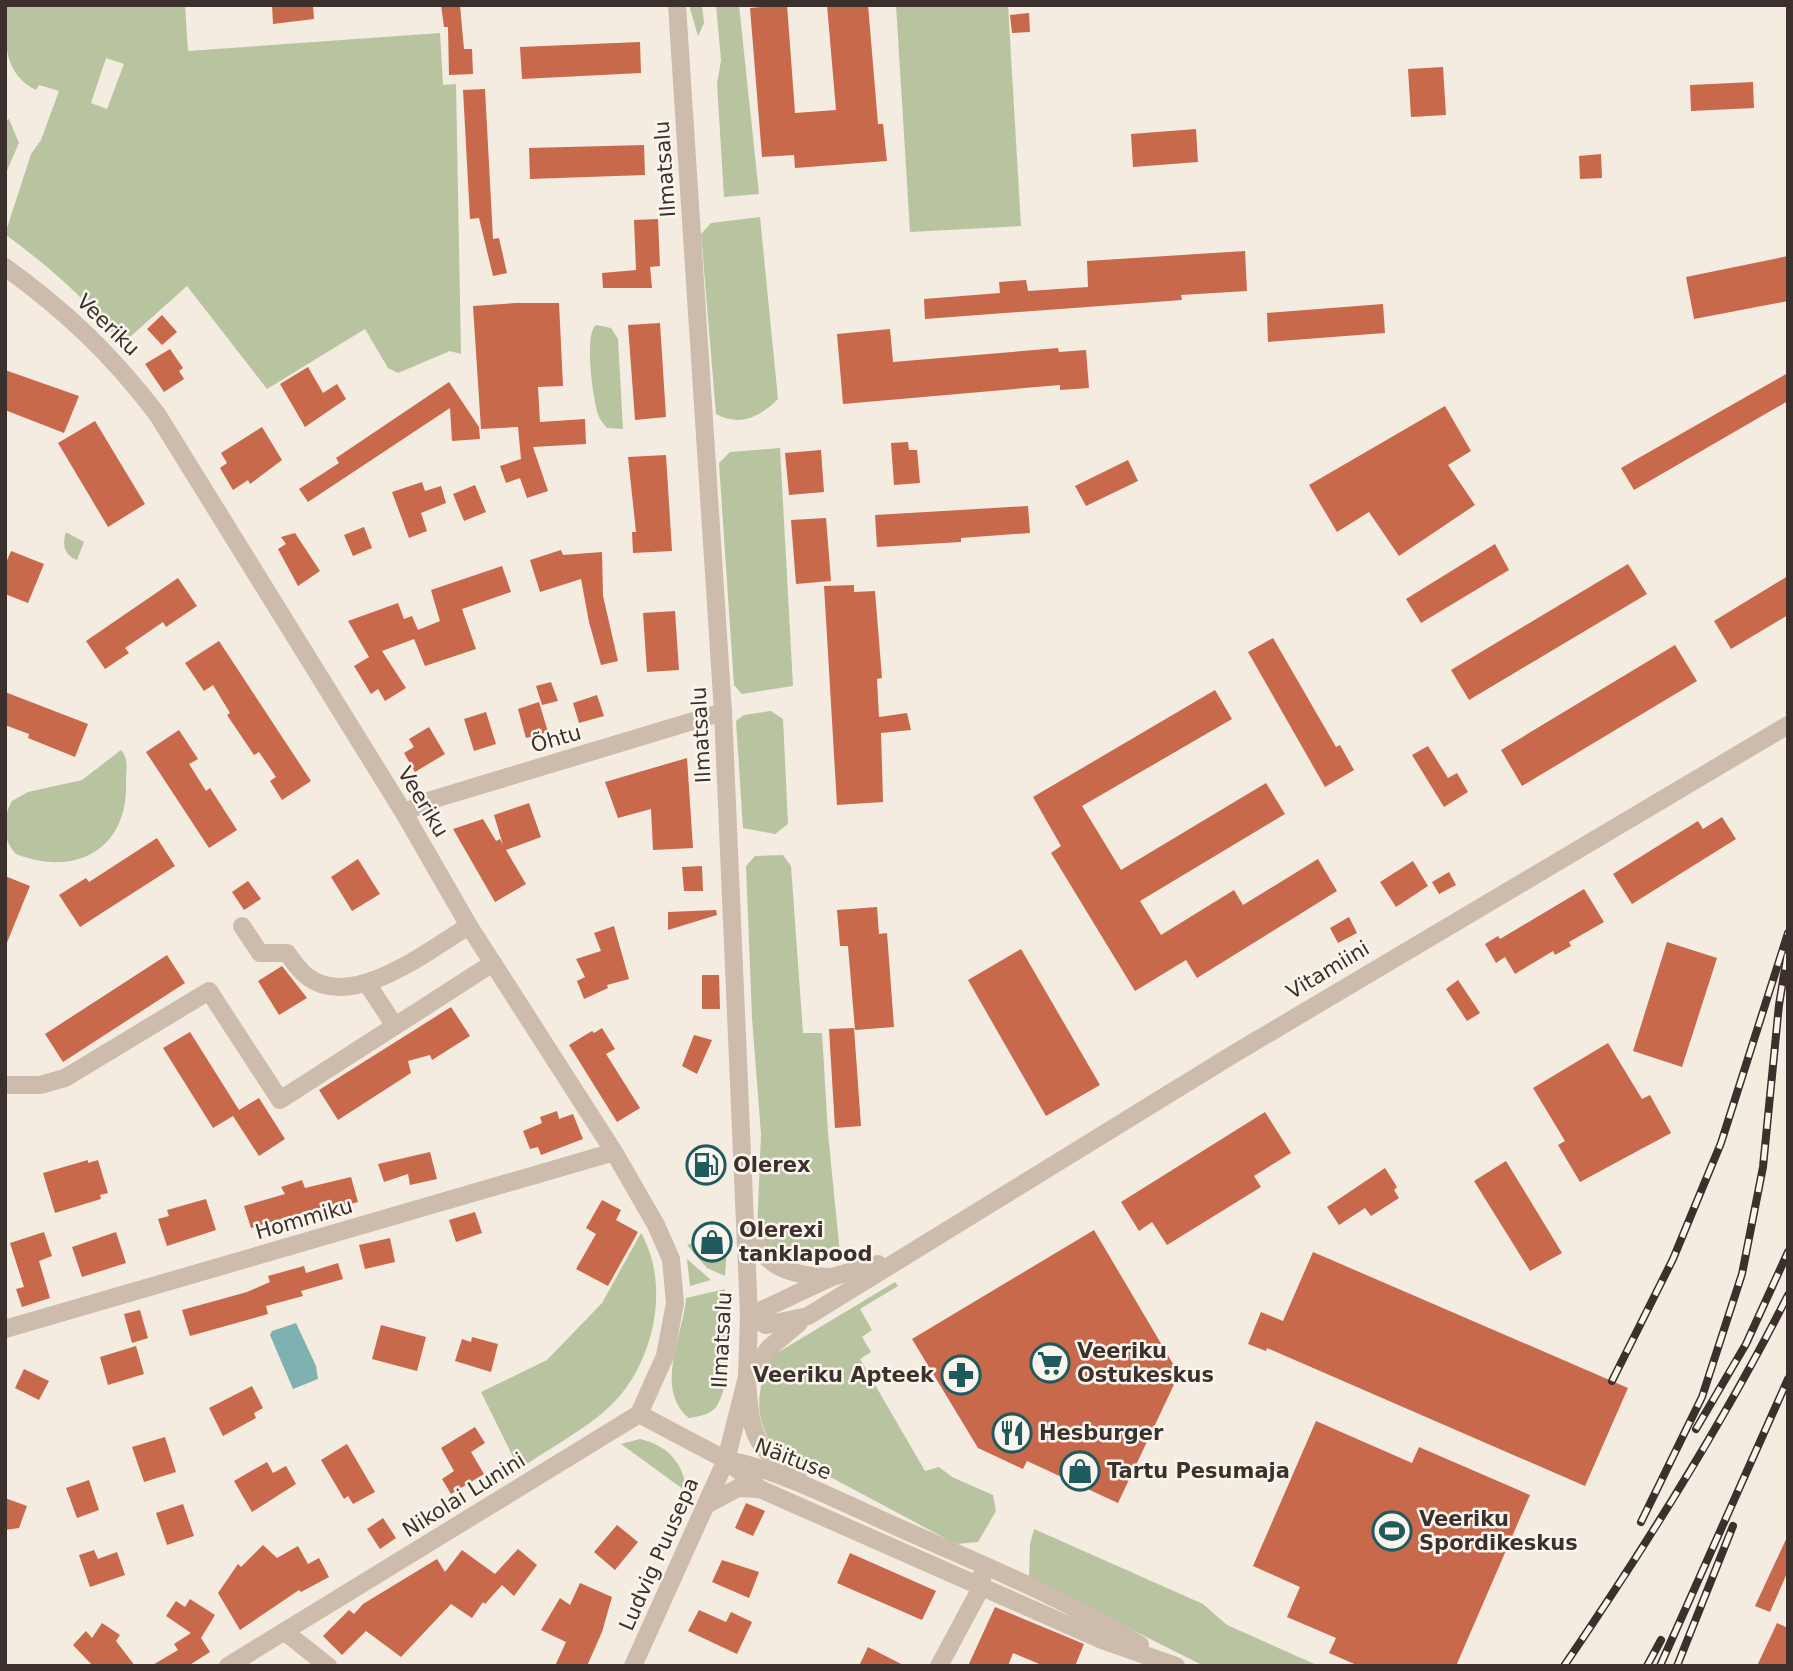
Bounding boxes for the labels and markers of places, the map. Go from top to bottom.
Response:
fuel station icon: Olerex [685,1144,727,1186]
place label: Olerex [733,1153,811,1177]
place label: Olerexi tanklapood [739,1218,872,1266]
shop icon: Olerexi tanklapood [691,1221,733,1263]
place label: Veeriku Ostukeskus [1077,1339,1214,1387]
supermarket icon: Veeriku Ostukeskus [1029,1342,1071,1384]
pharmacy icon: Veeriku Apteek [940,1354,982,1396]
place label: Veeriku Apteek [753,1363,935,1387]
restaurant icon: Hesburger [991,1412,1033,1454]
place label: Hesburger [1039,1421,1164,1445]
shop icon: Tartu Pesumaja [1059,1450,1101,1492]
place label: Tartu Pesumaja [1107,1459,1290,1483]
place label: Veeriku Spordikeskus [1419,1507,1578,1555]
sports icon: Veeriku Spordikeskus [1371,1510,1413,1552]

